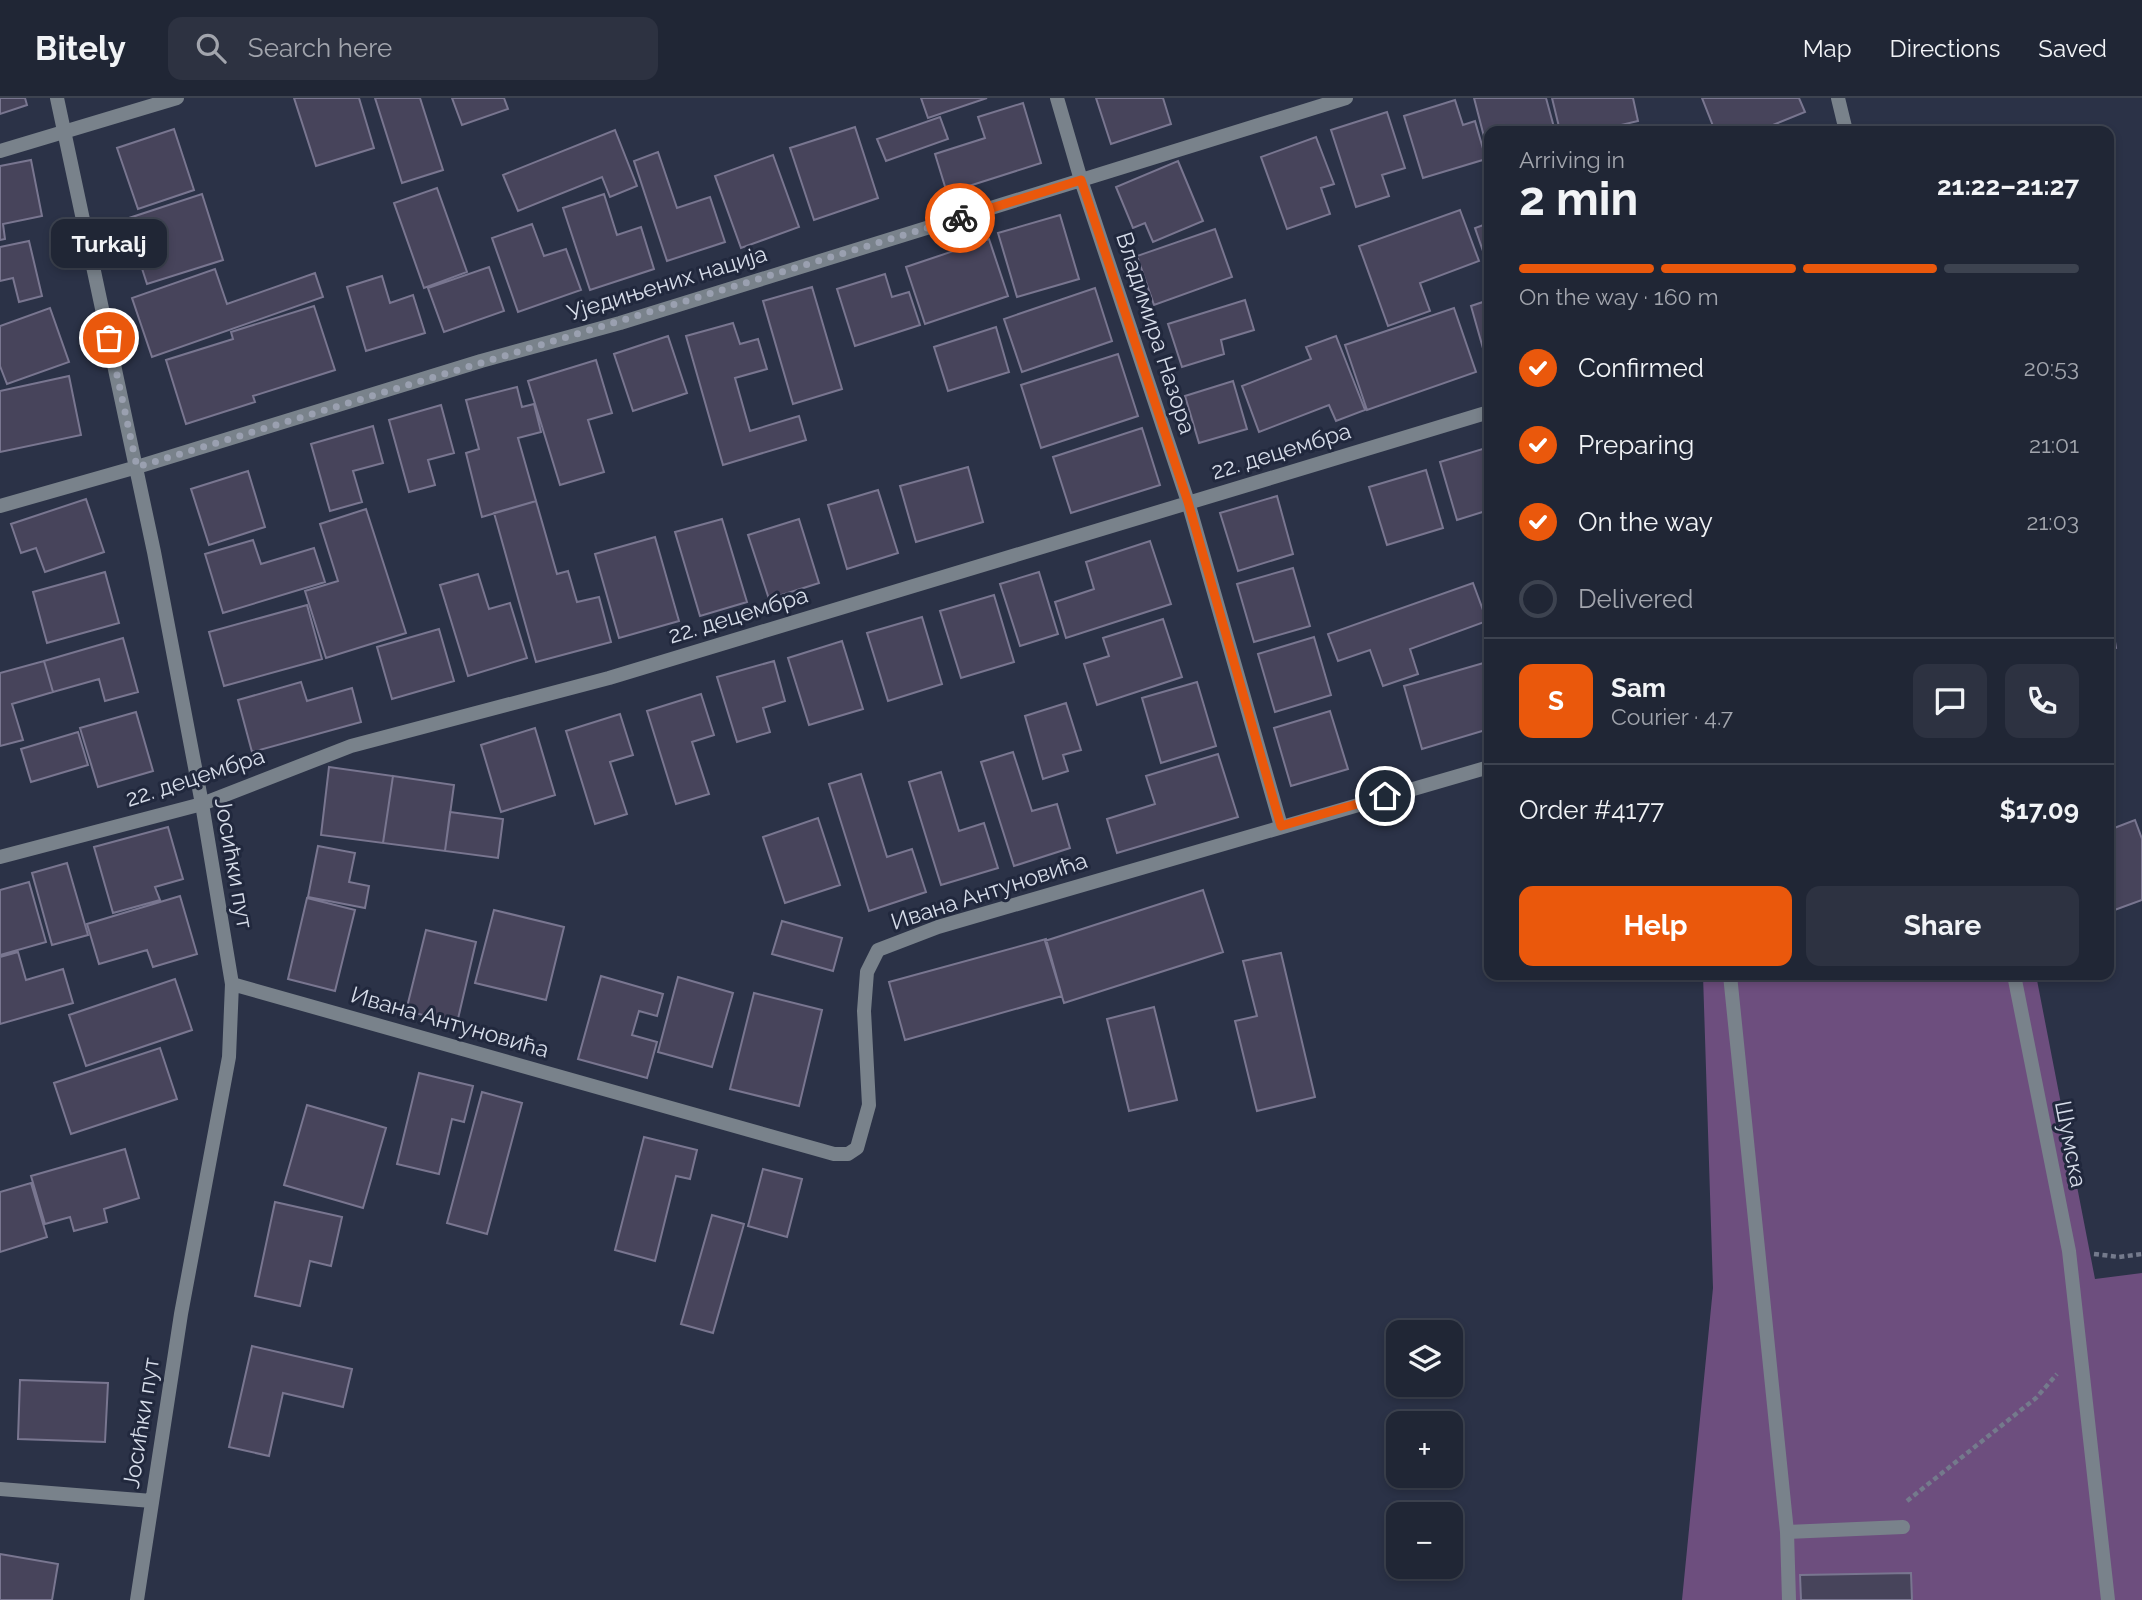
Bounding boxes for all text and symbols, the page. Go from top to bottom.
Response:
search box [168,17,658,80]
text: Bitely [35,29,126,68]
icon: search [192,29,230,67]
text: Search here [248,33,392,63]
text: Map [1803,34,1852,63]
text: Directions [1890,34,2000,63]
text: Saved [2038,34,2107,63]
text: Arriving in [1519,146,1625,173]
text: 21:22–21:27 [1937,171,2079,201]
text: 2 min [1519,172,1638,226]
courier [925,183,995,253]
icon: bike [941,199,979,237]
callout: Turkalj [51,219,167,268]
street label: Владимира Назора [1111,228,1202,437]
text: Turkalj [71,230,147,257]
street label: Уједињених нација [564,239,770,326]
text: On the way · 160 m [1519,283,1719,310]
pin [79,308,139,368]
icon: bag [90,319,128,357]
icon: check [1519,349,1557,387]
text: Confirmed [1578,353,1704,383]
text: 20:53 [2024,354,2079,381]
street label: 22. децембра [1208,416,1354,485]
icon: check [1519,426,1557,464]
text: Preparing [1578,430,1694,460]
text: 21:01 [2029,431,2079,458]
icon: check [1519,503,1557,541]
text: On the way [1578,507,1713,537]
text: 21:03 [2026,508,2079,535]
street label: 22. децембра [665,580,811,649]
text: Delivered [1578,584,1693,614]
button: chat [1913,664,1987,738]
button: phone [2005,664,2079,738]
text: Sam [1611,673,1666,703]
text: S [1548,686,1564,716]
text: Courier · 4.7 [1611,703,1733,730]
street label: 22. децембра [122,741,268,812]
pin [1355,766,1415,826]
icon: home [1366,777,1404,815]
street label: Јосићки пут [210,795,259,930]
text: Order #4177 [1519,795,1664,825]
text: $17.09 [1999,795,2079,825]
street label: Ивана Антуновића [887,846,1090,935]
button: Help [1519,886,1792,966]
button: Share [1806,886,2079,966]
street label: Ивана Антуновића [348,980,552,1063]
street label: Шумска [2050,1098,2093,1189]
map controls [1386,1320,1463,1579]
button: layers [1386,1320,1463,1397]
street label: Јосићки пут [117,1355,164,1490]
button: + [1386,1411,1463,1488]
button: − [1386,1502,1463,1579]

